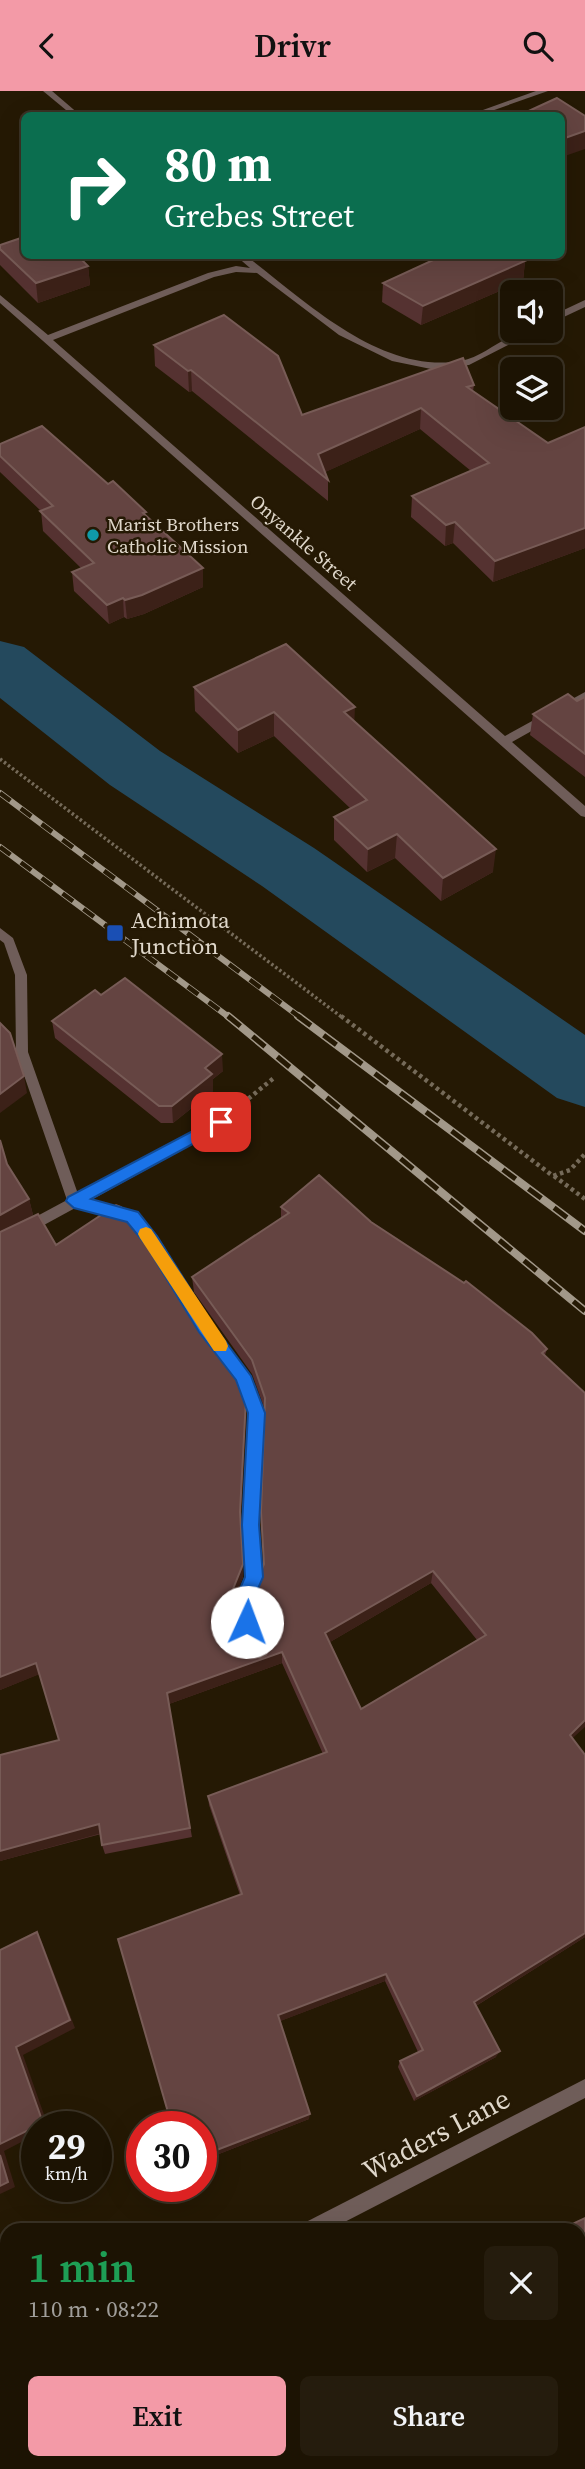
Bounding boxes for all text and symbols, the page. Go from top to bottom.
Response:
text: Drivr [254,24,331,68]
icon: back [28,27,66,65]
icon: search [519,27,557,65]
text: 80 m [164,130,272,197]
icon: right [49,140,140,231]
text: Grebes Street [164,194,354,238]
map controls [500,280,563,420]
button: sound [500,280,563,343]
button: layers [500,357,563,420]
street label: Onyankle Street [245,488,364,596]
place label: Marist Brothers Catholic Mission [107,511,248,559]
marker: Marist Brothers Catholic Mission [85,527,101,543]
place label: Achimota Junction [130,904,230,962]
marker: Achimota Junction [105,923,125,943]
pin [191,1092,251,1152]
icon: arrive [202,1103,240,1141]
position arrow [210,1585,284,1659]
street label: Waders Lane [356,2079,516,2189]
speed limit sign: 30 [126,2111,217,2202]
text: 29 [48,2123,85,2171]
text: km/h [45,2161,88,2186]
text: 1 min [28,2238,136,2296]
button: close [484,2246,558,2320]
text: 110 m · 08:22 [28,2293,159,2325]
button: Exit [28,2376,286,2456]
button: Share [300,2376,558,2456]

